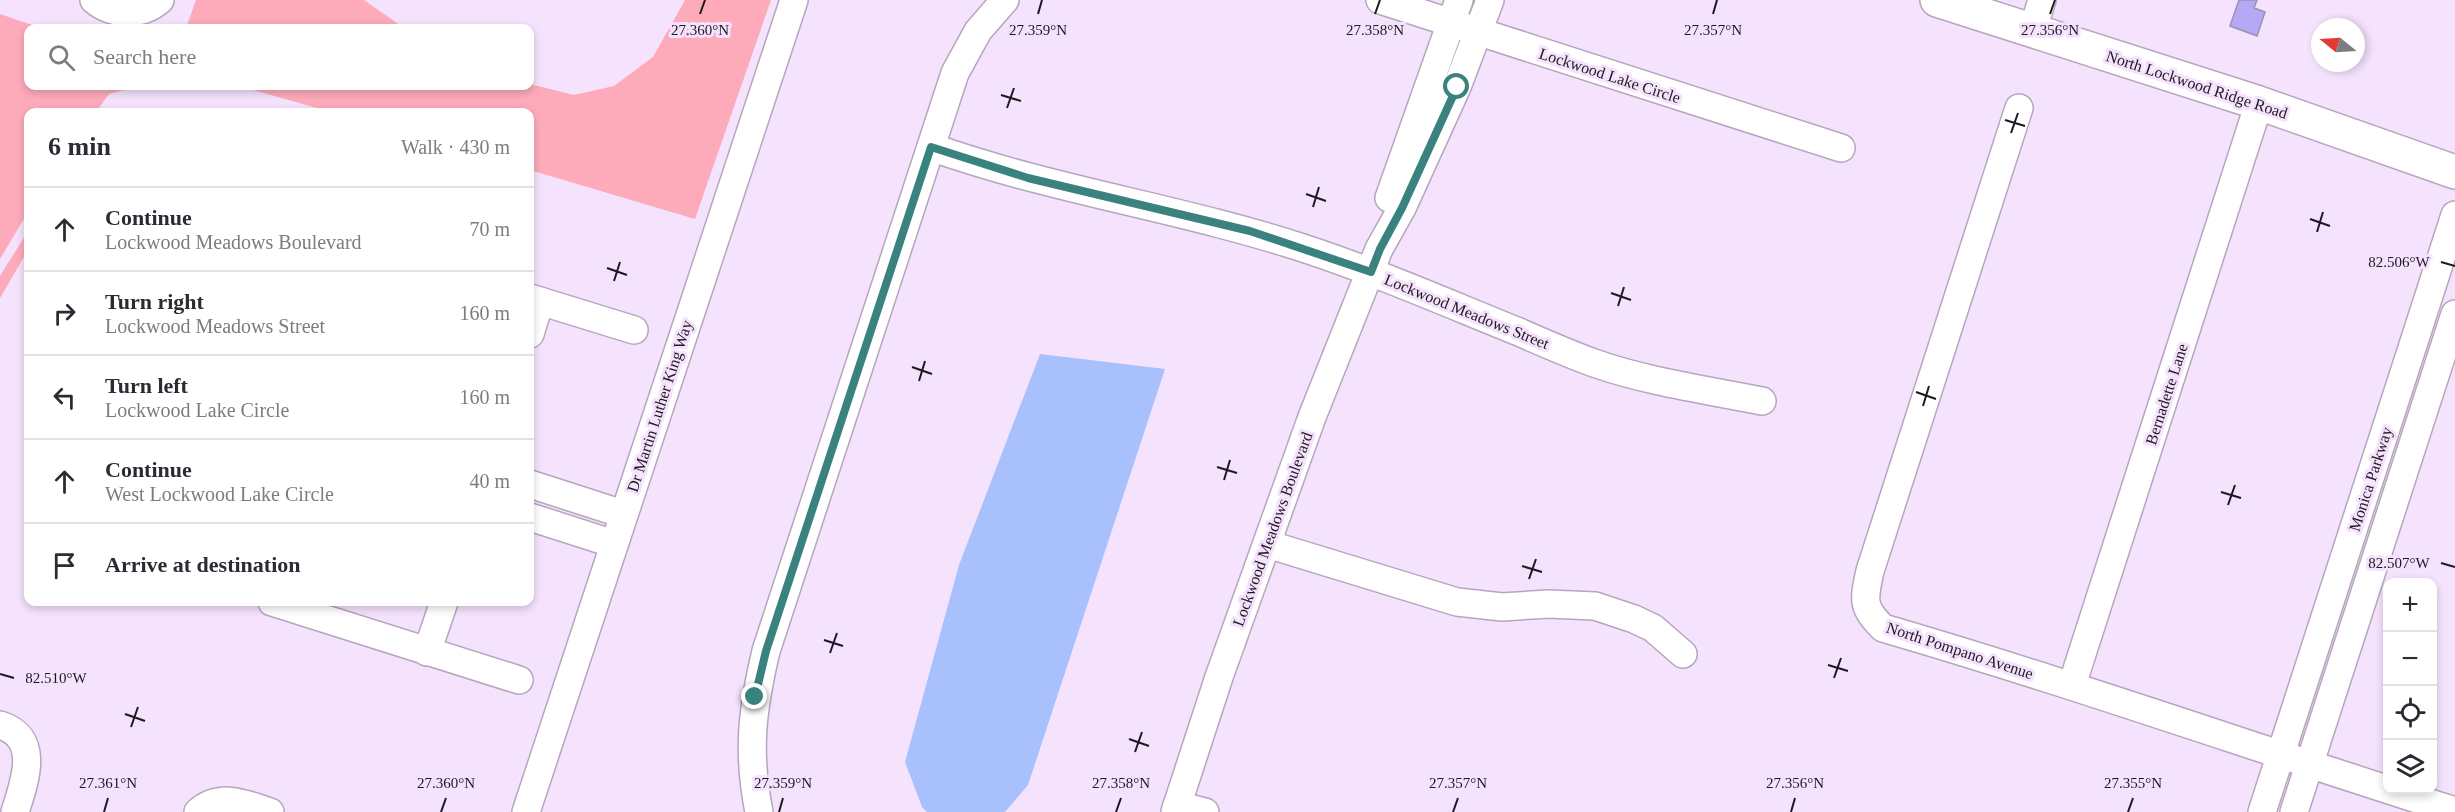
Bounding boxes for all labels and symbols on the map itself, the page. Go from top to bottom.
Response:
north arrow [2311,18,2365,72]
text: 27.360°N [671,22,729,38]
text: 27.359°N [1009,22,1067,38]
text: 27.358°N [1346,22,1404,38]
text: 27.357°N [1684,22,1742,38]
text: 27.356°N [2021,22,2079,38]
street label: Lockwood Lake Circle [1537,45,1683,106]
street label: North Lockwood Ridge Road [2104,47,2290,123]
route start [1443,73,1469,99]
text: 82.506°W [2368,254,2431,270]
street label: Lockwood Meadows Street [1382,271,1552,353]
street label: Dr Martin Luther King Way [624,318,696,495]
street label: Bernadette Lane [2142,341,2191,447]
street label: Monica Parkway [2346,425,2396,534]
street label: Lockwood Meadows Boulevard [1229,430,1316,629]
text: 82.507°W [2368,555,2431,571]
street label: North Pompano Avenue [1884,619,2035,683]
text: 82.510°W [25,670,88,686]
route end [741,683,767,709]
text: 27.361°N [79,775,137,791]
text: 27.360°N [417,775,475,791]
text: 27.359°N [754,775,812,791]
text: 27.358°N [1092,775,1150,791]
text: 27.357°N [1429,775,1487,791]
text: 27.356°N [1766,775,1824,791]
text: 27.355°N [2104,775,2162,791]

